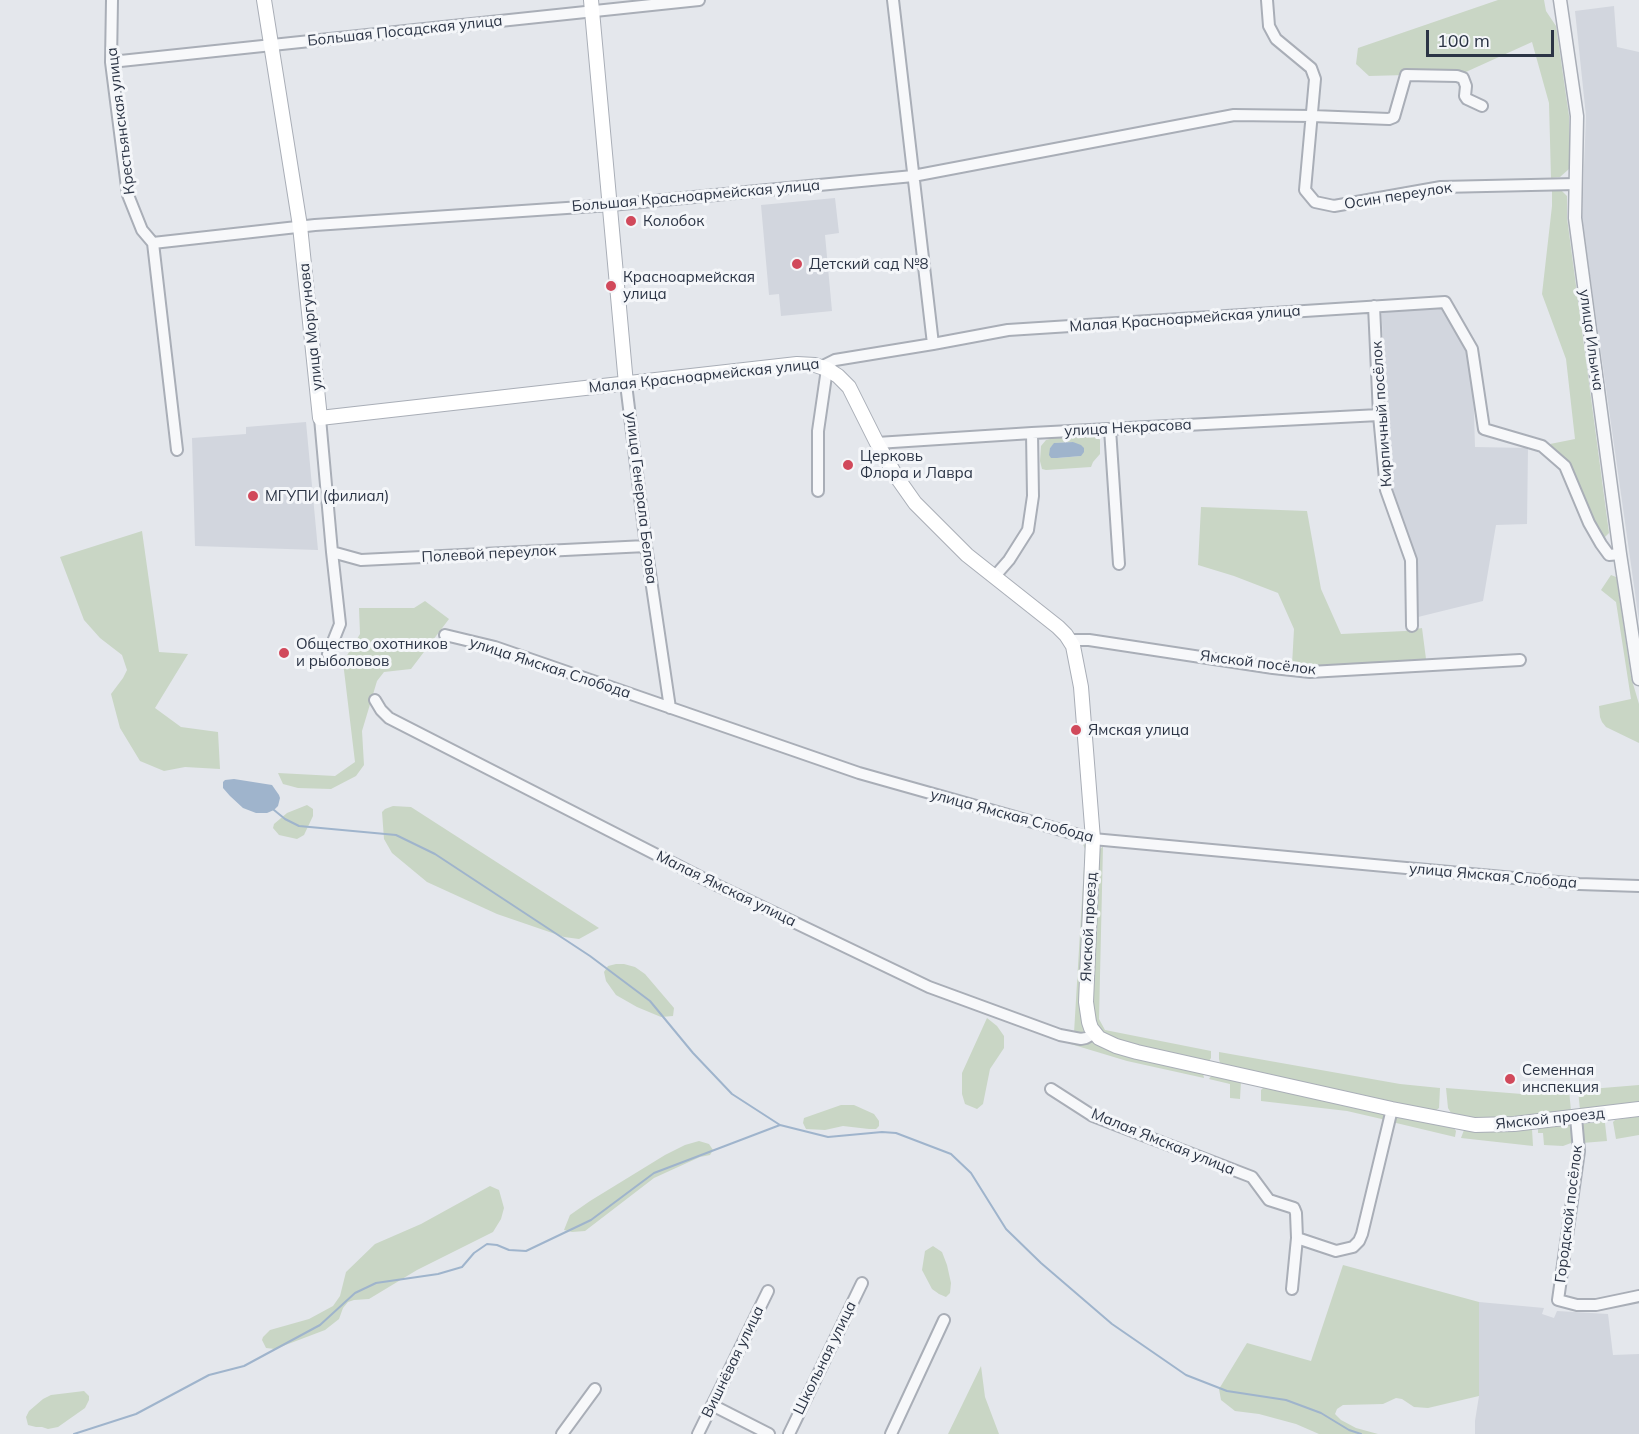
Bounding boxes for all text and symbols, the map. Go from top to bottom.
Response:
street label: Большая Посадская улица [307,12,503,50]
scale bar [1429,18,1556,56]
text: 100 m [1437,29,1490,52]
street label: Крестьянская улица [103,46,139,196]
street label: Большая Красноармейская улица [571,176,821,216]
street label: Осин переулок [1343,179,1453,213]
place label: Колобок [643,212,704,230]
marker: Колобок [624,214,638,228]
place label: Детский сад №8 [809,255,929,273]
marker: Детский сад №8 [790,257,804,271]
street label: улица Моргунова [295,262,327,392]
place label: Красноармейская улица [623,268,755,303]
marker: Красноармейская улица [604,279,618,293]
street label: улица Ильича [1575,288,1607,392]
street label: Малая Красноармейская улица [1069,302,1301,336]
street label: Кирпичный посёлок [1368,340,1396,488]
street label: Малая Красноармейская улица [588,355,820,397]
street label: улица Генерала Белова [621,411,661,585]
street label: улица Некрасова [1064,416,1192,440]
place label: Церковь Флора и Лавра [860,447,973,482]
marker: Церковь Флора и Лавра [841,458,855,472]
place label: МГУПИ (филиал) [265,487,389,505]
marker: МГУПИ (филиал) [246,489,260,503]
street label: Полевой переулок [421,541,557,567]
street label: улица Ямская Слобода [467,633,633,703]
place label: Общество охотников и рыболовов [296,635,448,670]
marker: Общество охотников и рыболовов [277,646,291,660]
street label: Ямской посёлок [1199,647,1317,679]
place label: Ямская улица [1088,721,1189,739]
marker: Ямская улица [1069,723,1083,737]
street label: улица Ямская Слобода [928,786,1096,846]
street label: Малая Ямская улица [653,847,799,931]
street label: улица Ямская Слобода [1408,860,1578,892]
street label: Ямской проезд [1077,872,1101,982]
place label: Семенная инспекция [1522,1061,1599,1096]
marker: Семенная инспекция [1503,1072,1517,1086]
street label: Ямской проезд [1495,1104,1605,1134]
street label: Малая Ямская улица [1089,1105,1237,1179]
street label: Городской посёлок [1552,1144,1586,1284]
street label: Школьная улица [790,1298,860,1418]
street label: Вишнёвая улица [698,1303,768,1421]

